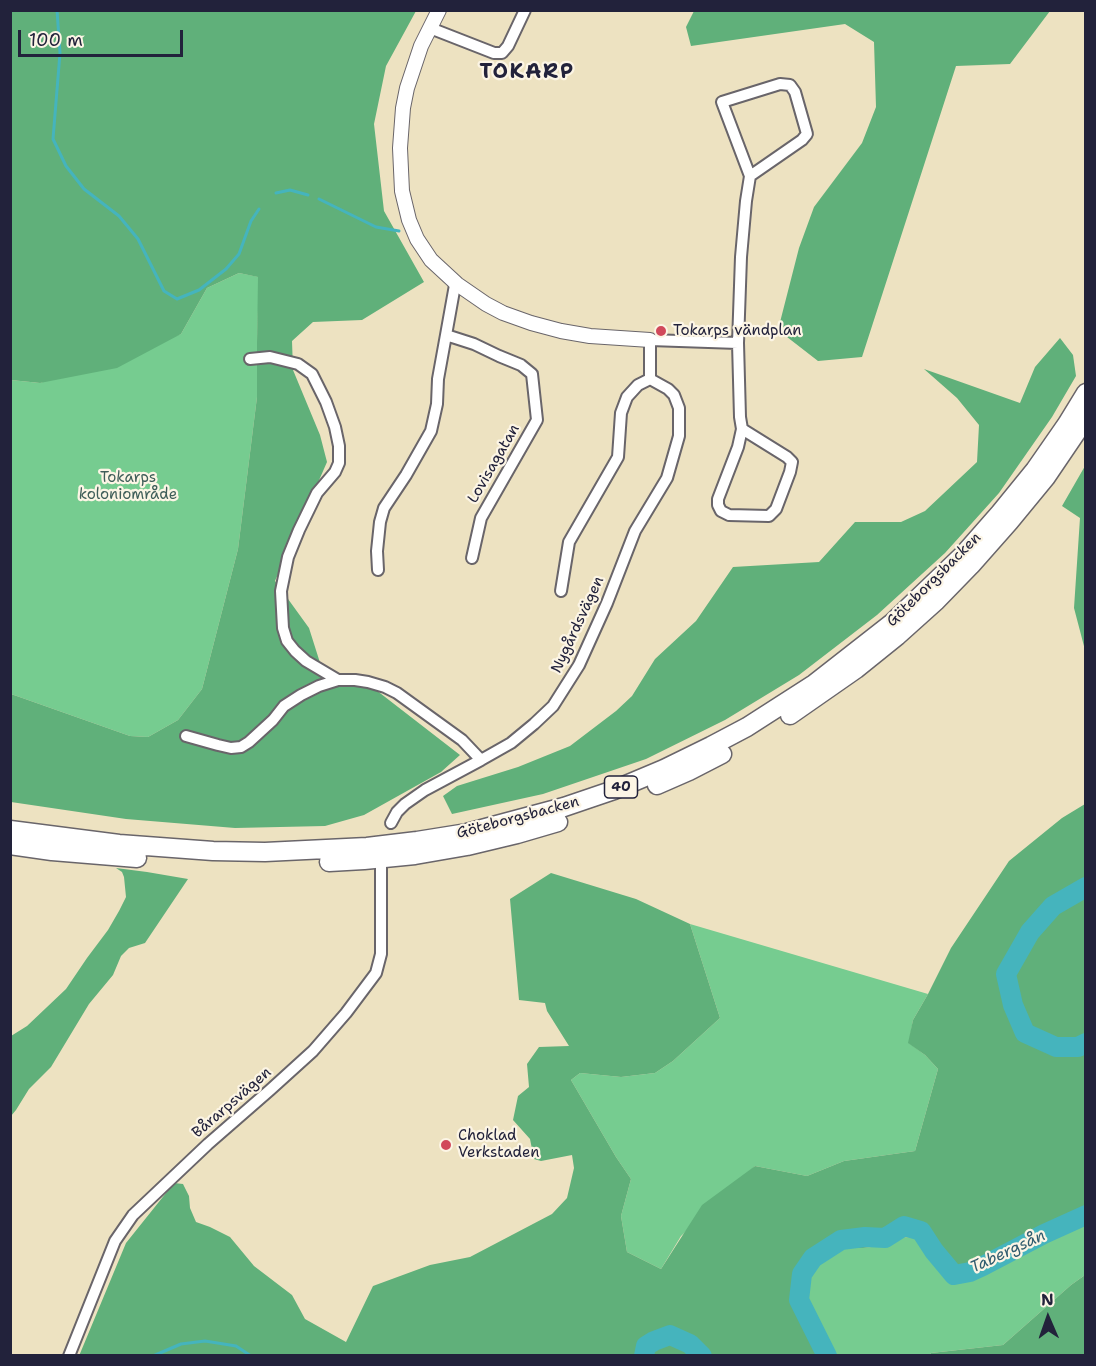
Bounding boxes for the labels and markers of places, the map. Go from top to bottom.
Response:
place label: Tokarps vändplan [673,322,801,340]
marker: Tokarps vändplan [654,324,668,338]
place label: Choklad Verkstaden [458,1127,539,1162]
marker: Choklad Verkstaden [439,1138,453,1152]

